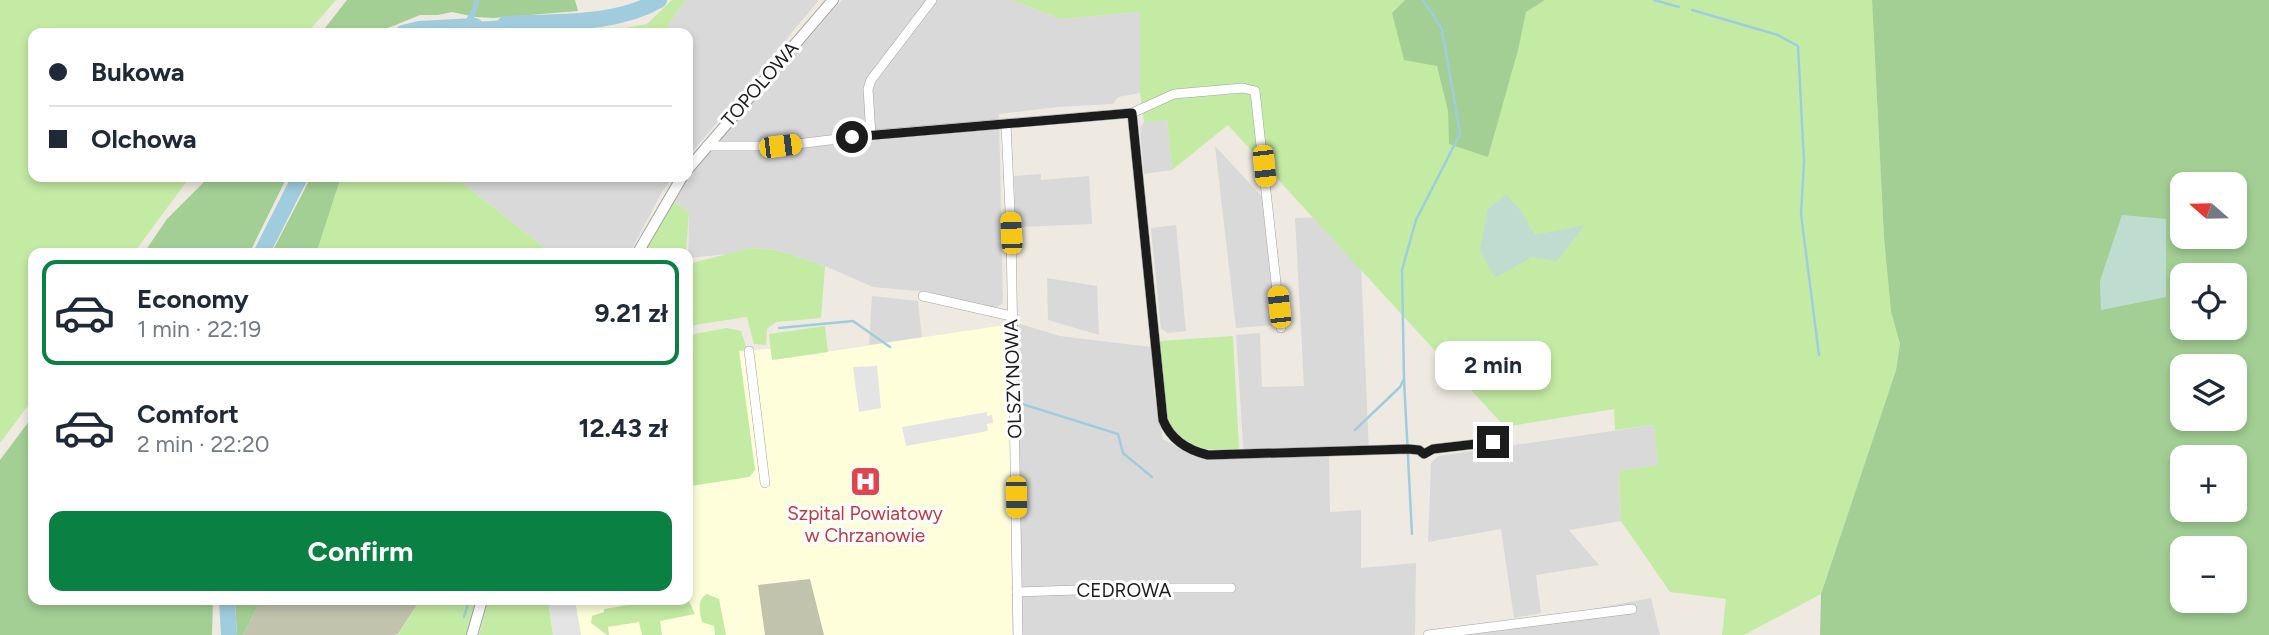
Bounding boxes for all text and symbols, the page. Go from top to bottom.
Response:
street label: TOPOLOWA [717,37,803,131]
text: Bukowa [91,56,185,88]
route start [836,121,868,153]
text: Olchowa [91,123,197,155]
car [758,133,803,159]
car [1252,144,1277,188]
north arrow [2170,172,2247,248]
map controls [2170,172,2247,613]
car [1000,211,1023,255]
button: locate [2170,263,2247,340]
icon: car [53,281,116,344]
text: Economy [137,283,249,315]
car [1267,285,1292,329]
text: 9.21 zł [594,297,668,329]
text: 1 min · 22:19 [137,315,261,343]
street label: OLSZYNOWA [999,319,1027,439]
callout: 2 min [1435,340,1551,390]
text: 2 min [1464,351,1522,379]
button: layers [2170,354,2247,431]
icon: car [53,396,116,459]
text: Comfort [137,398,239,430]
text: 12.43 zł [579,412,668,444]
route end [1477,426,1509,458]
text: 2 min · 22:20 [137,430,270,458]
button: + [2170,445,2247,522]
hospital icon: Szpital Powiatowy w Chrzanowie [848,465,882,499]
car [1006,476,1027,518]
place label: Szpital Powiatowy w Chrzanowie [787,502,943,547]
button: Confirm [49,511,672,591]
button: − [2170,536,2247,613]
street label: CEDROWA [1077,579,1172,602]

